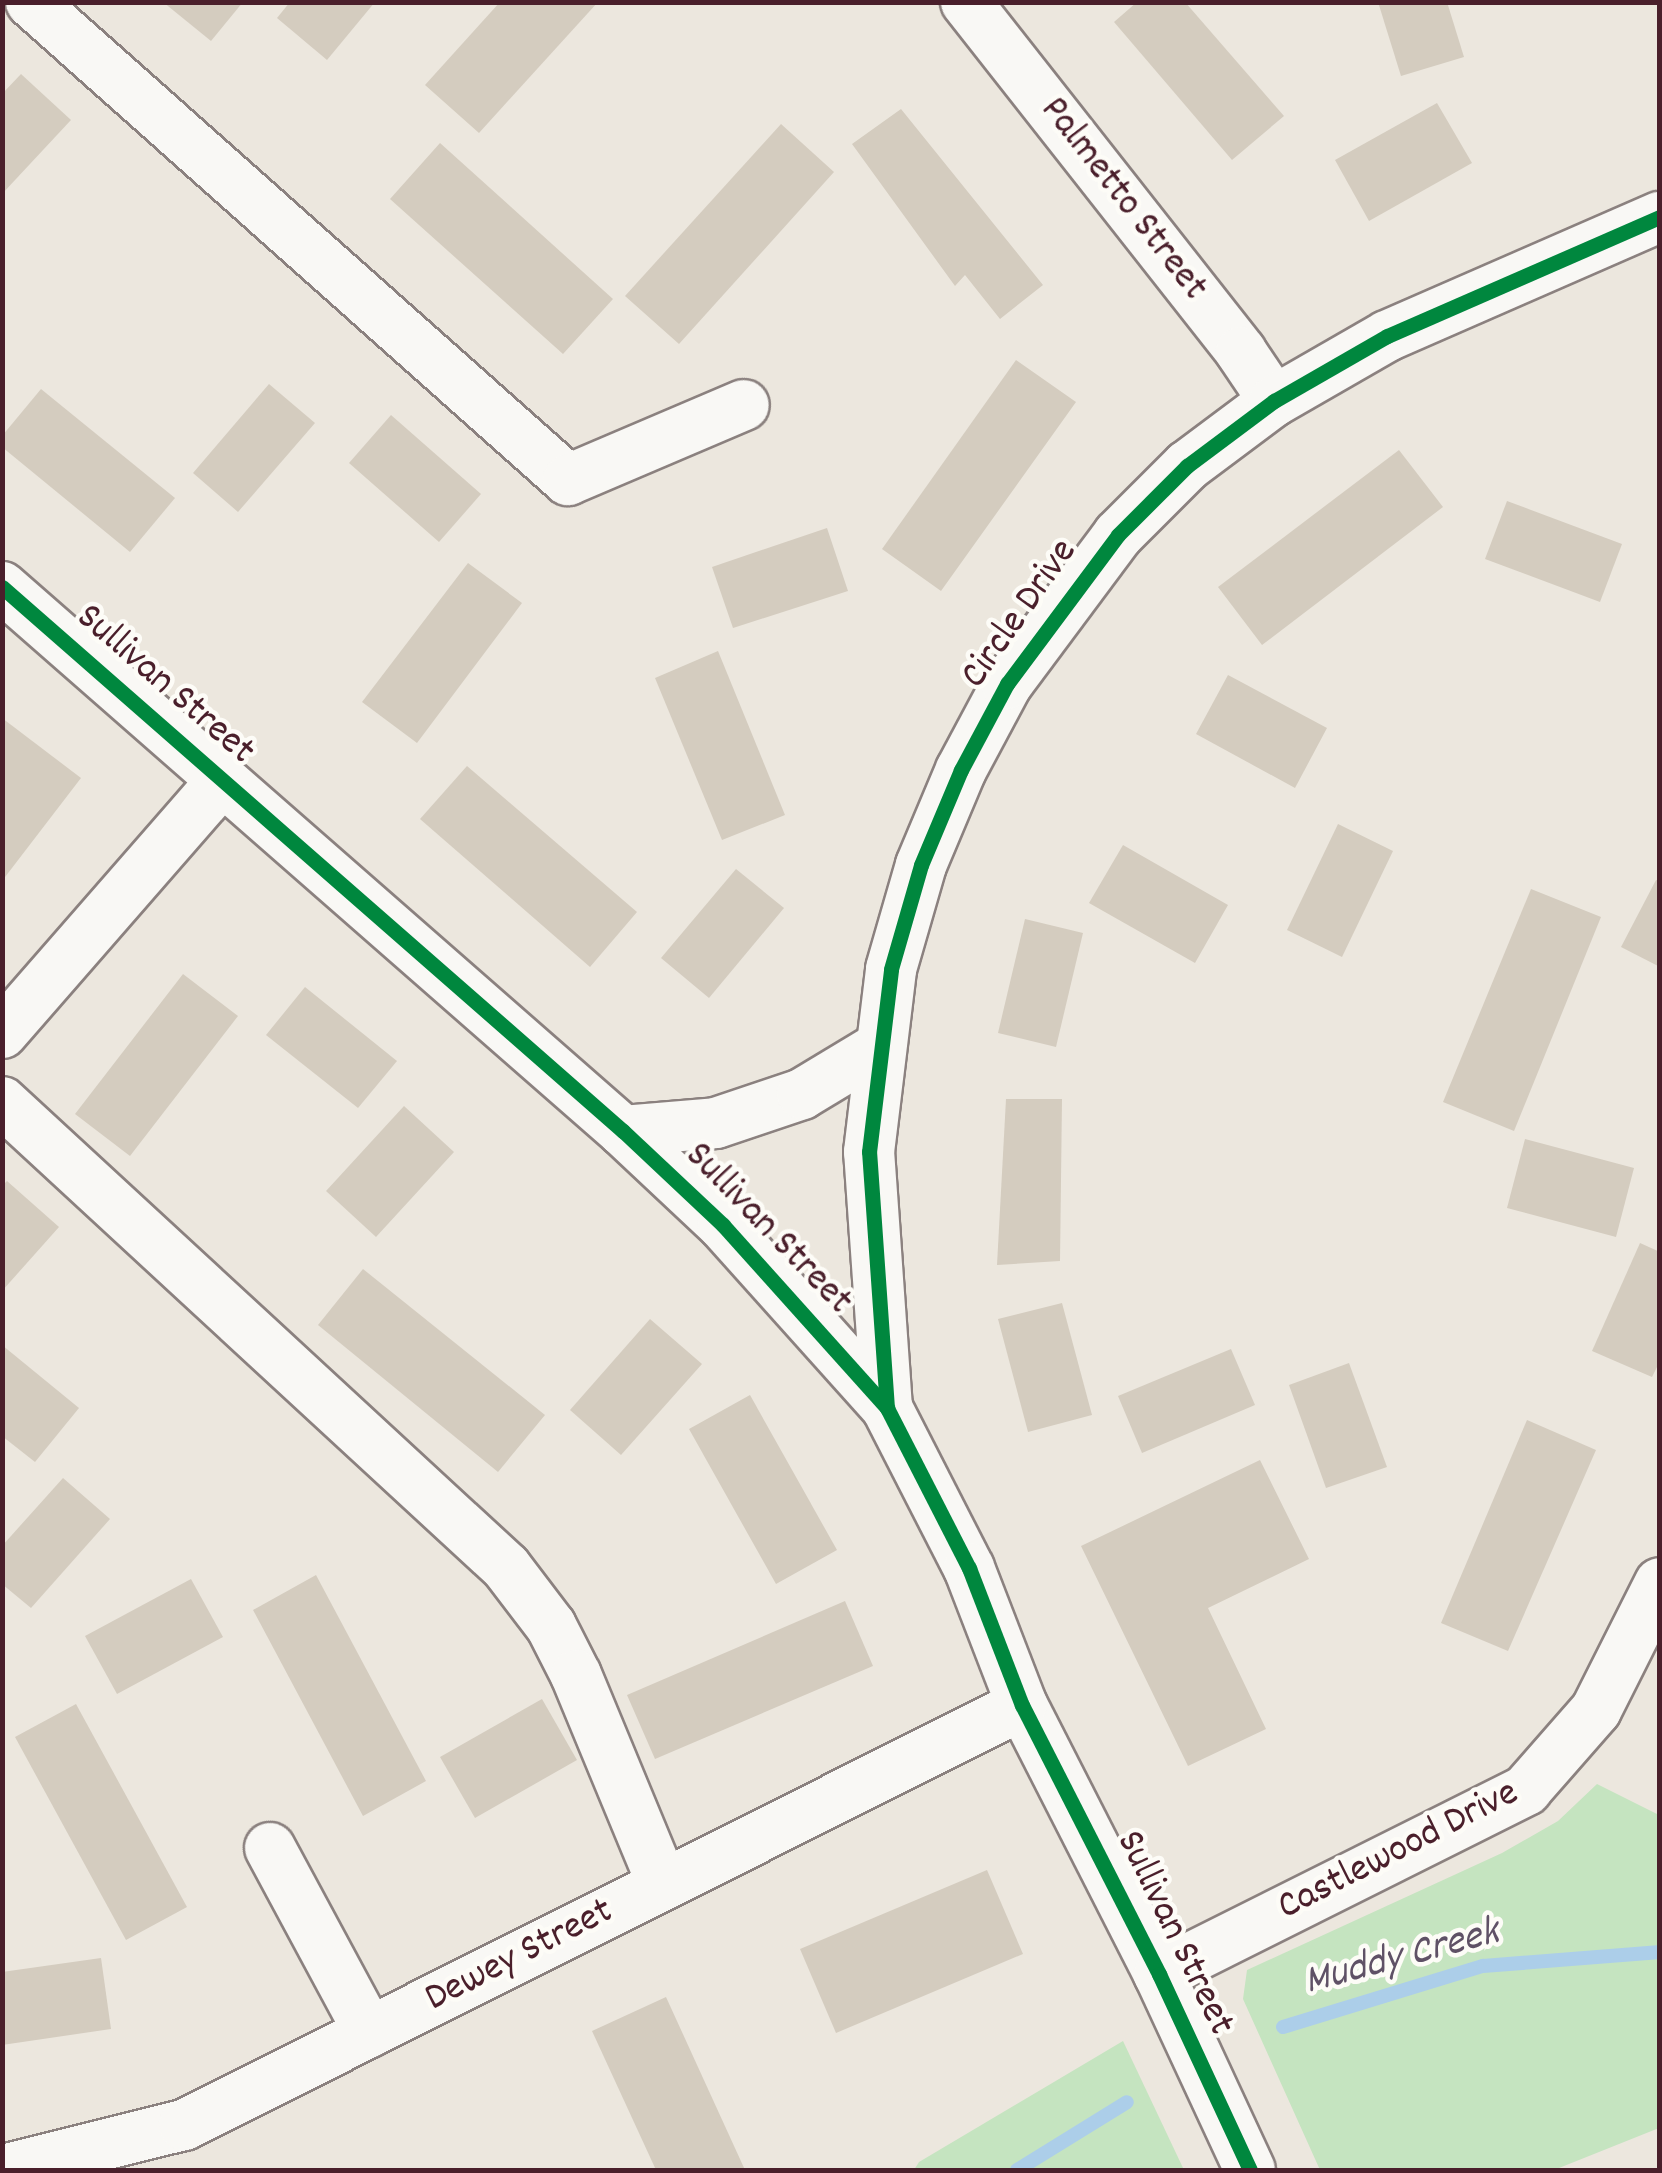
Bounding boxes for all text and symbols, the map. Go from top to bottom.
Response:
street label: Palmetto Street [1028,89,1216,311]
street label: Circle Drive [952,531,1090,699]
street label: Sullivan Street [65,595,263,777]
street label: Sullivan Street [673,1134,861,1326]
street label: Castlewood Drive [1271,1771,1527,1933]
street label: Sullivan Street [1103,1824,1243,2044]
street label: Dewey Street [418,1889,622,2025]
water label: Muddy Creek [1299,1909,1505,2009]

